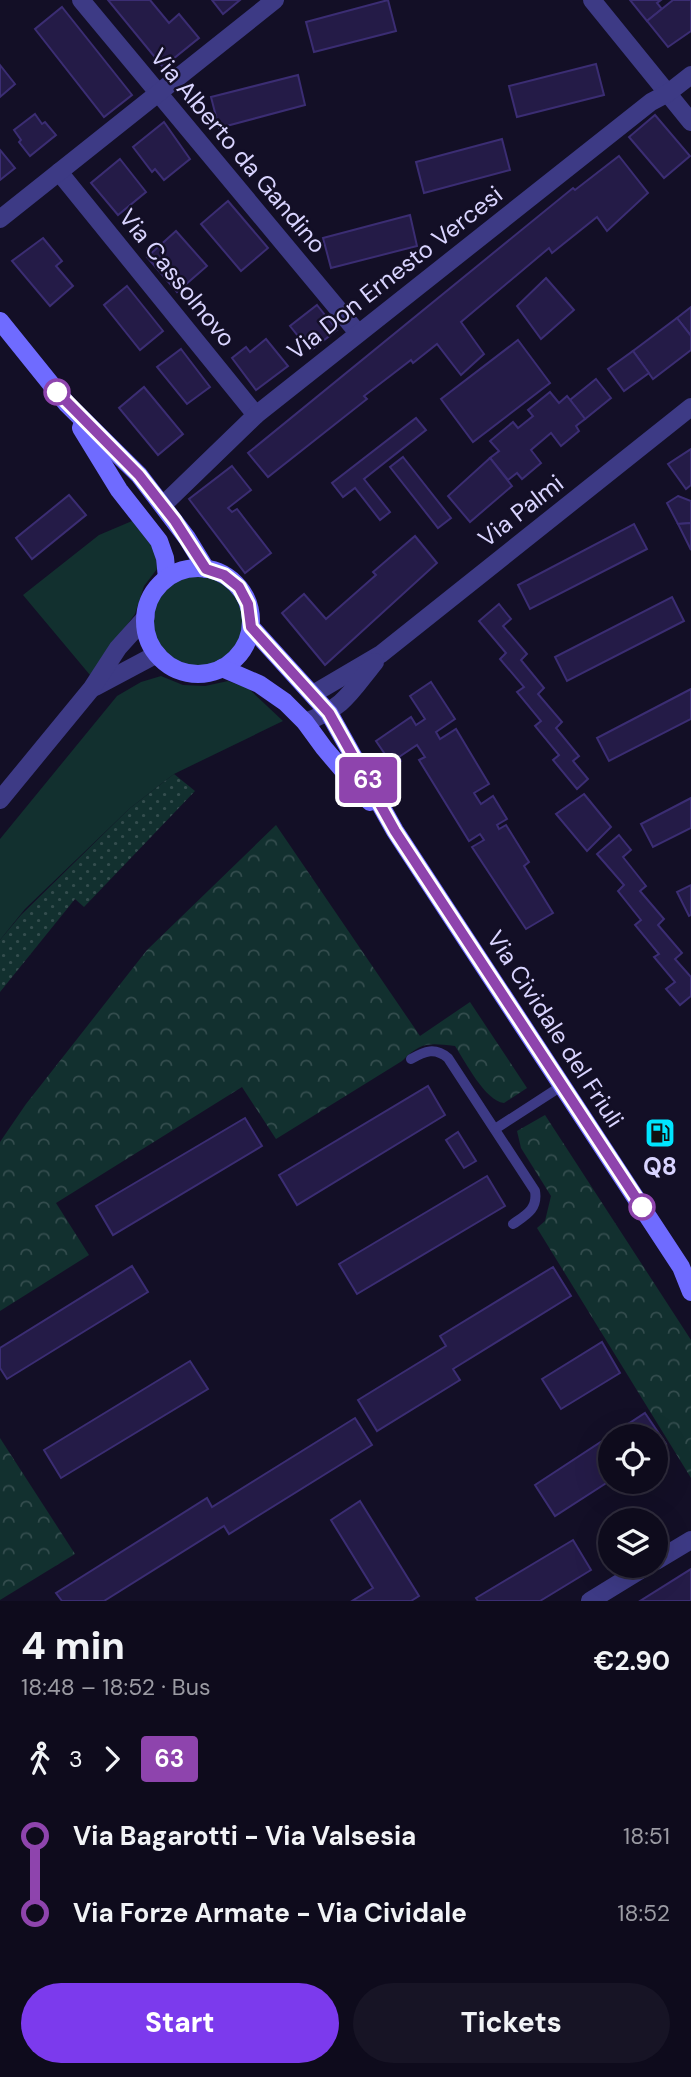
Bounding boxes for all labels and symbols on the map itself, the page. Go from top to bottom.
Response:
street label: Via Alberto da Gandino [144,42,333,260]
street label: Via Don Ernesto Vercesi [281,179,509,366]
street label: Via Cassolnovo [112,202,243,353]
unlabelled marker [44,379,70,405]
street label: Via Palmi [472,468,570,554]
line badge: 63 [336,757,400,803]
street label: Via Cividale del Friuli [480,924,631,1133]
fuel station icon: Q8 [643,1116,677,1150]
place label: Q8 [643,1151,677,1182]
unlabelled marker [629,1194,655,1220]

